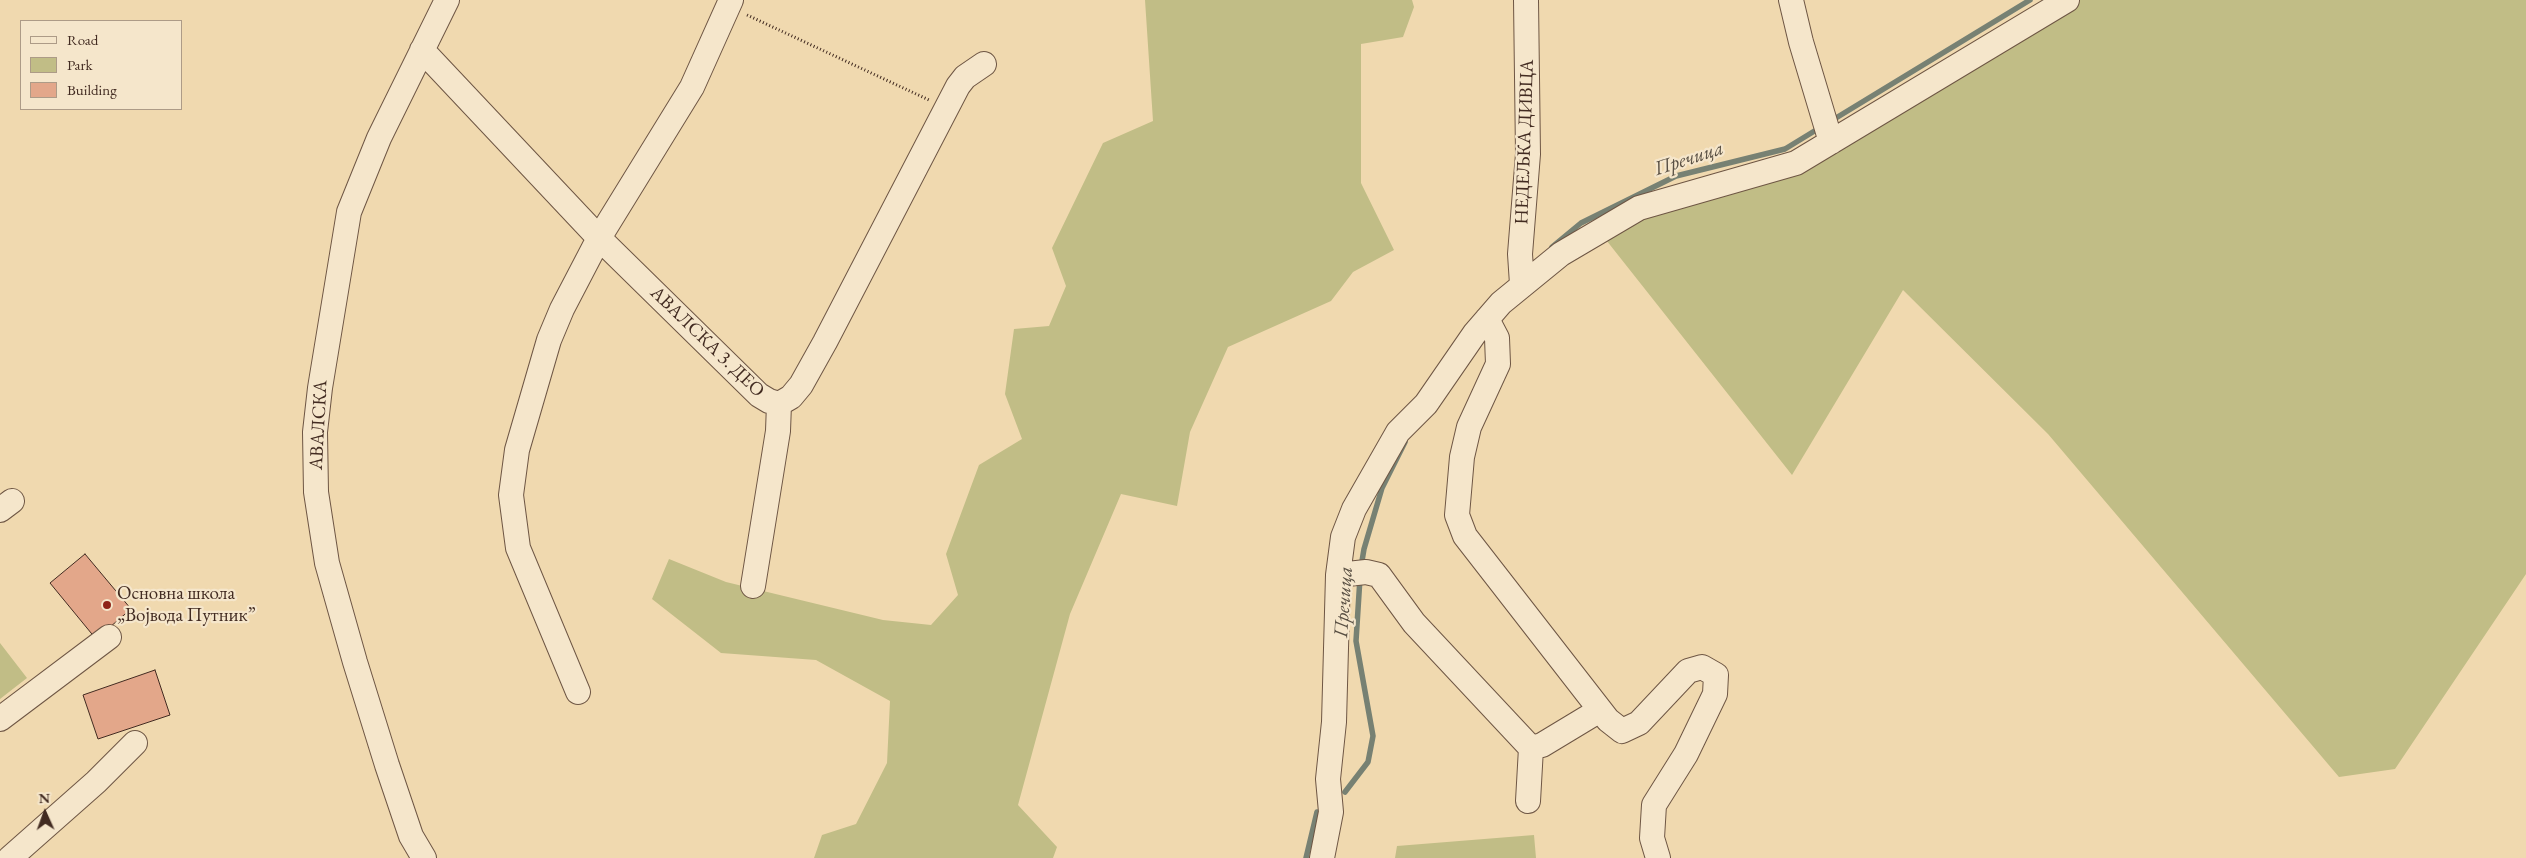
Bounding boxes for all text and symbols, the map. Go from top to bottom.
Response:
legend [20,20,182,110]
text: Road [67,30,98,49]
text: Park [67,55,93,74]
street label: НЕДЕЉКА ДИВЦА [1511,59,1539,225]
text: Building [67,80,117,99]
water label: Пречица [1651,137,1727,181]
street label: АВАЛСКА 3. ДЕО [645,282,769,402]
street label: АВАЛСКА [305,379,333,471]
water label: Пречица [1330,566,1358,638]
place label: Основна школа „Војвода Путник” [117,583,256,627]
marker: Основна школа „Војвода Путник” [101,599,113,611]
north arrow [20,788,70,838]
text: N [38,789,50,807]

